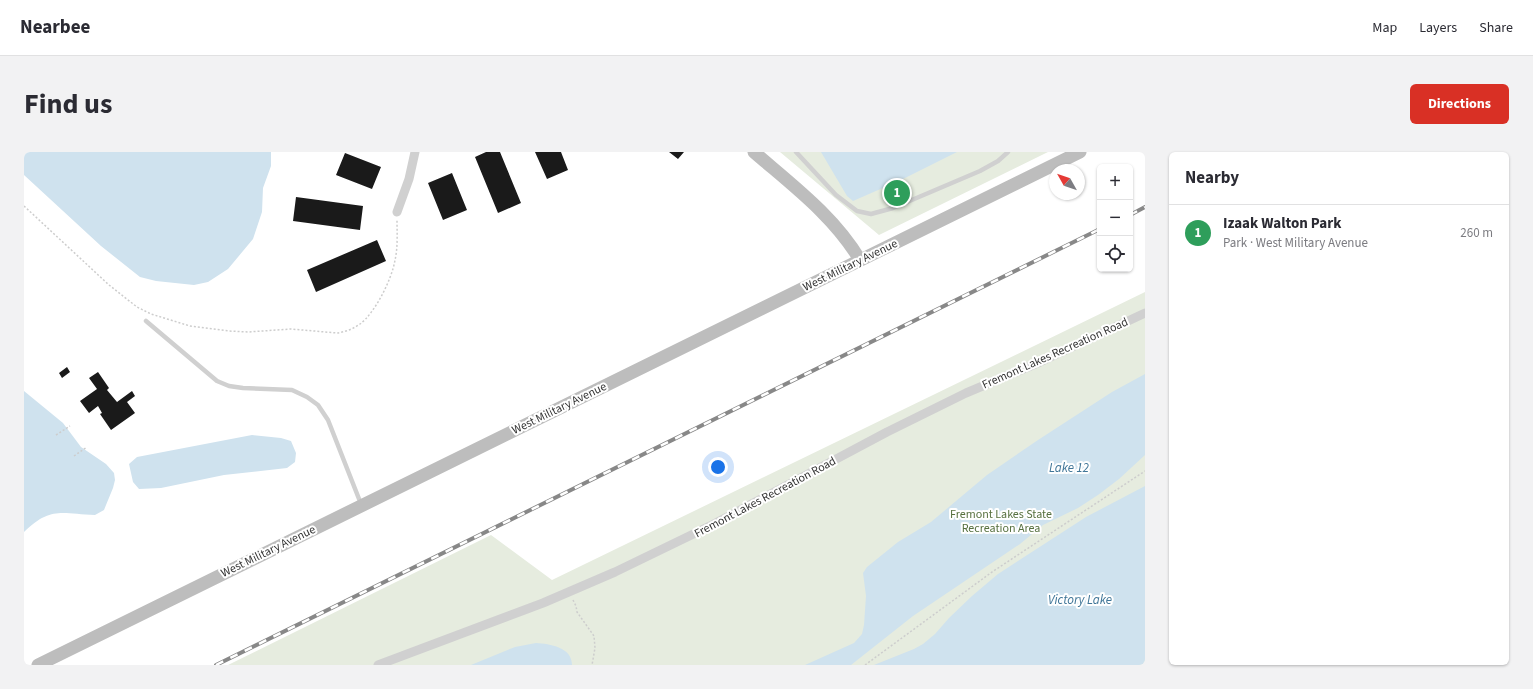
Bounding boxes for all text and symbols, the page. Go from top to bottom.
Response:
text: Nearbee [20,14,90,41]
text: Map [1372,18,1397,38]
text: Layers [1419,18,1457,38]
text: Share [1479,18,1513,38]
text: Find us [24,84,112,124]
button: Directions [1410,84,1509,124]
north arrow [1049,164,1085,200]
map controls [1097,164,1133,272]
button: + [1097,164,1133,200]
text: Nearby [1185,166,1239,190]
pin: 1 [884,178,910,208]
button: − [1097,200,1133,236]
text: Izaak Walton Park [1223,213,1341,234]
text: 1 [1195,224,1201,242]
text: 260 m [1460,224,1493,242]
text: Park · West Military Avenue [1223,234,1368,252]
street label: West Military Avenue [800,235,901,296]
button: locate [1097,236,1133,272]
street label: Fremont Lakes Recreation Road [979,314,1131,393]
street label: West Military Avenue [509,378,610,439]
street label: Fremont Lakes Recreation Road [691,453,839,542]
your location [708,457,728,477]
water label: Lake 12 [1049,459,1089,477]
park label: Fremont Lakes State Recreation Area [950,506,1052,537]
street label: West Military Avenue [218,521,319,582]
water label: Victory Lake [1048,591,1112,609]

